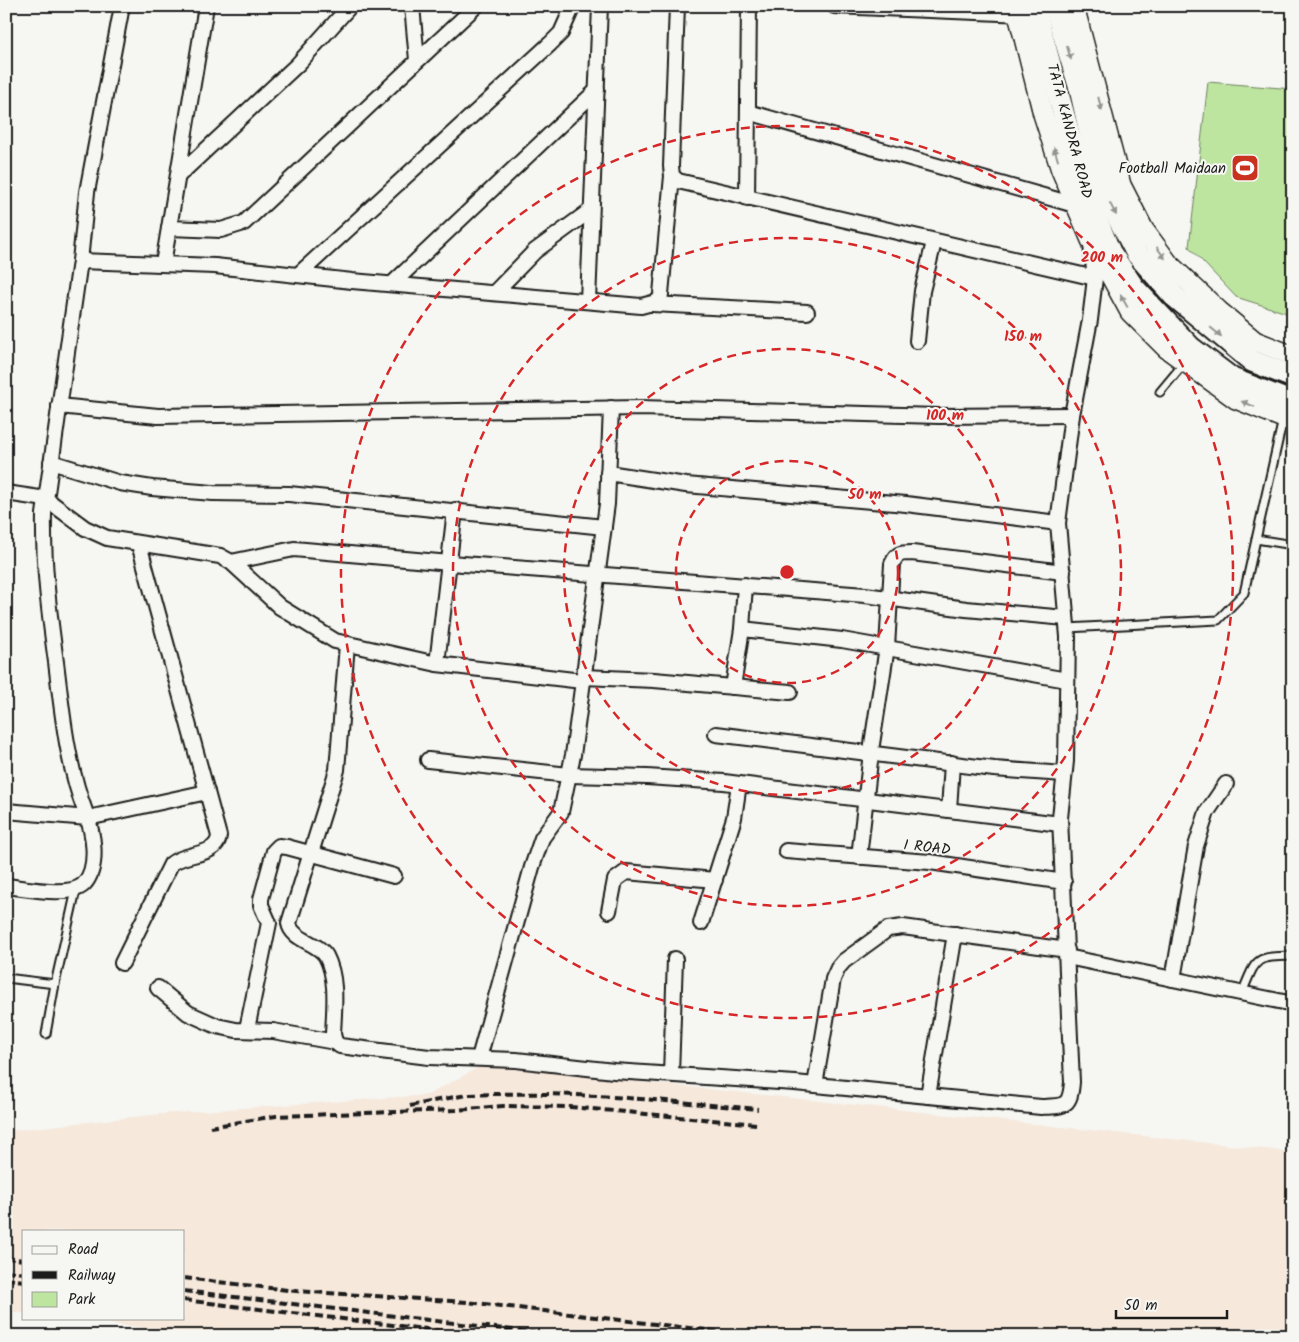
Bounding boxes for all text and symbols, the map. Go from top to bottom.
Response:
one-way arrow [1065,46,1073,61]
street label: TATA KANDRA ROAD [1039,61,1099,202]
one-way arrow [1096,97,1104,112]
one-way arrow [1052,146,1060,161]
sports icon: Football Maidaan [1230,153,1260,183]
place label: Football Maidaan [1118,157,1226,181]
one-way arrow [1109,201,1117,216]
text: 200 m [1081,246,1123,270]
one-way arrow [1156,246,1166,260]
one-way arrow [1120,294,1128,308]
text: 150 m [1004,325,1042,349]
one-way arrow [1210,326,1223,337]
one-way arrow [1240,400,1255,407]
text: 100 m [926,404,964,428]
text: 50 m [847,483,882,507]
centre of rings [778,563,796,581]
street label: I ROAD [902,834,952,862]
legend [22,1230,185,1320]
text: Road [68,1238,99,1262]
text: Railway [68,1264,116,1288]
scale bar [1116,1287,1228,1319]
text: Park [68,1288,96,1312]
text: 50 m [1124,1294,1158,1318]

